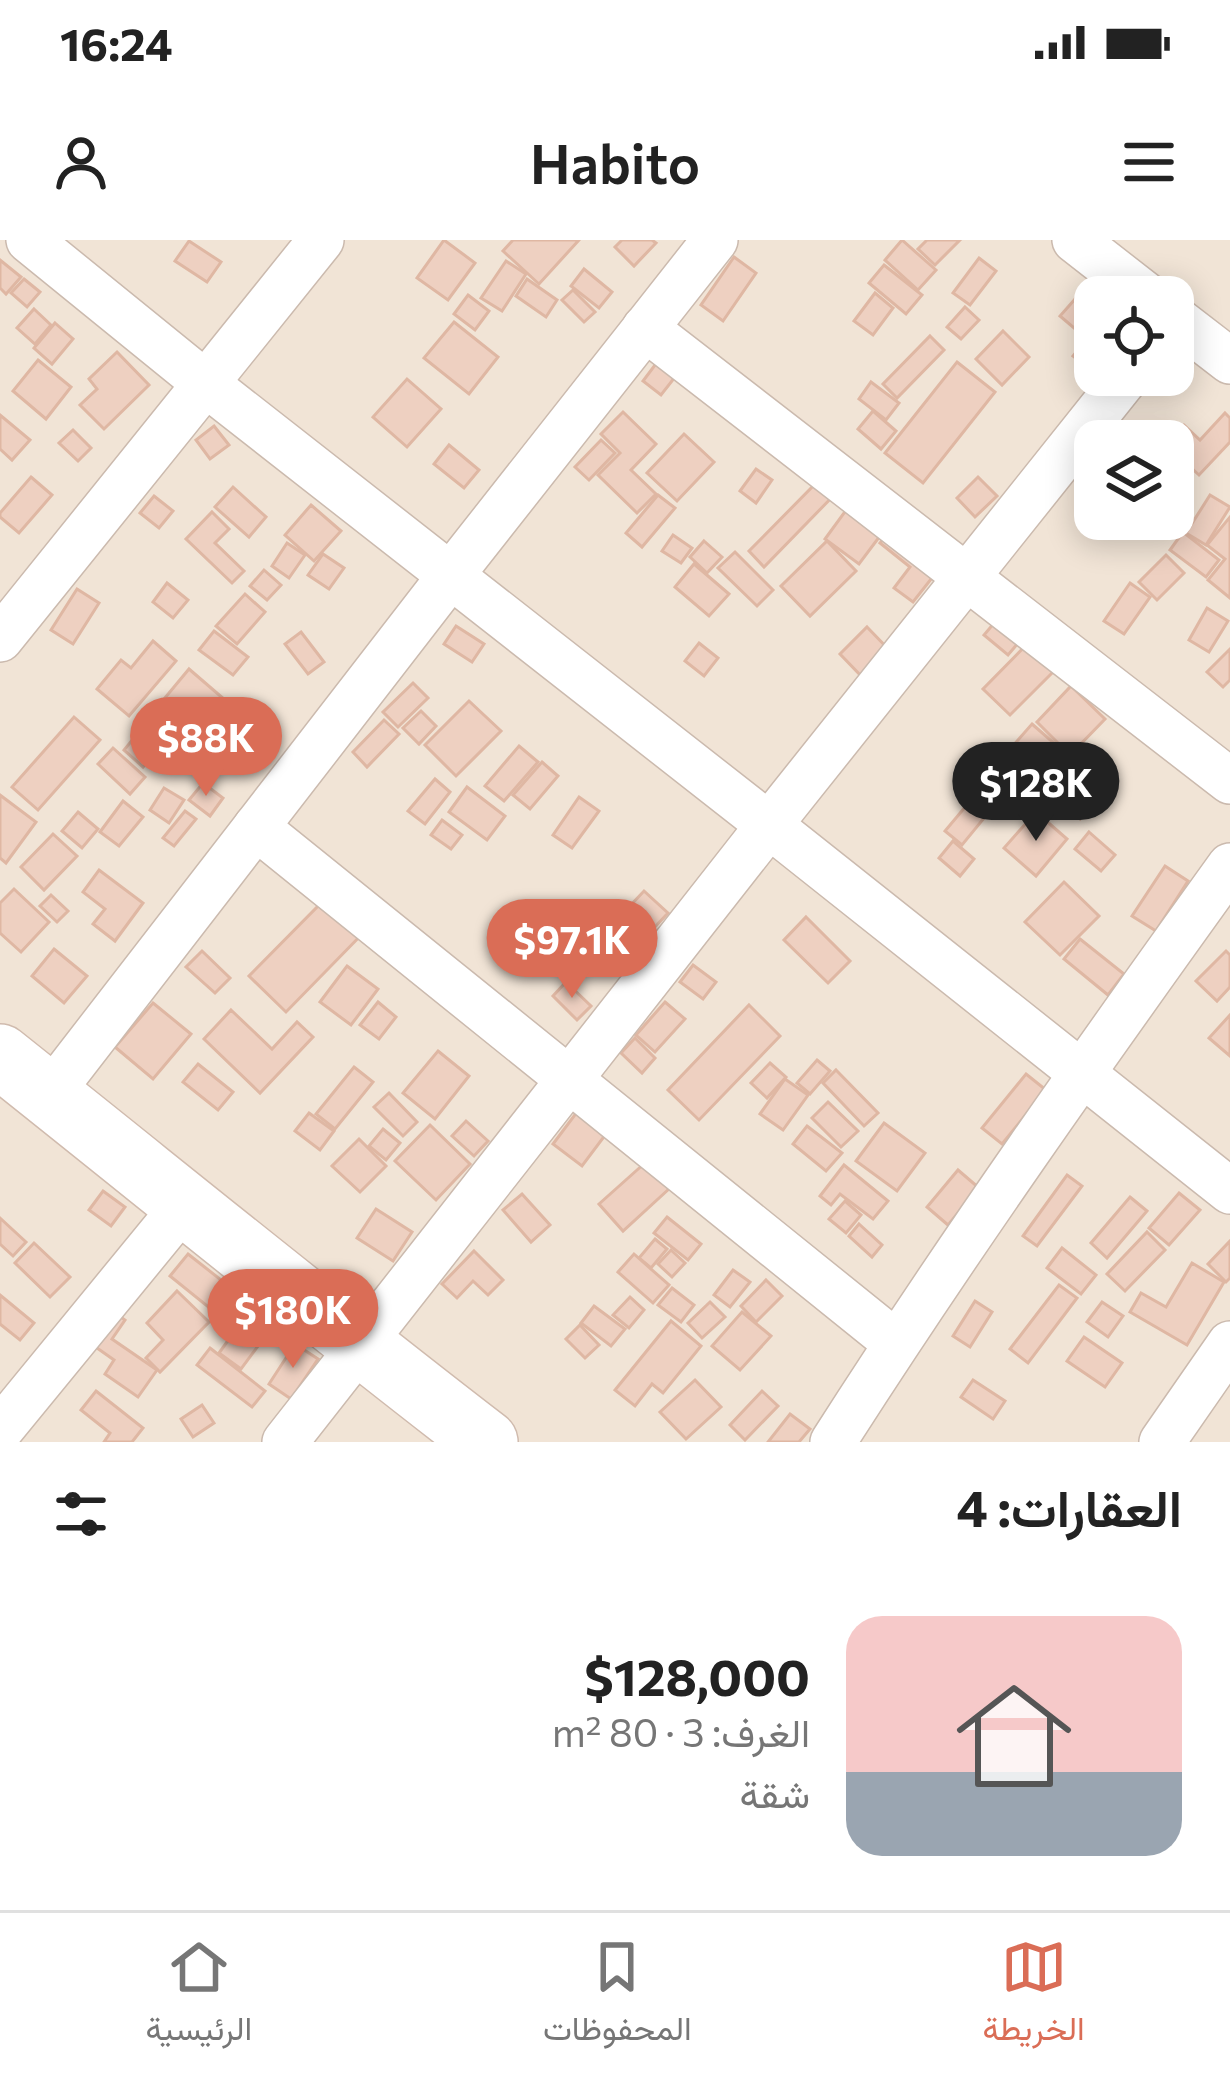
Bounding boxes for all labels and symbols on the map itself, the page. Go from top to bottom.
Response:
pin: $88K [135,697,277,799]
pin: $128K [952,742,1120,844]
pin: $97.1K [474,899,670,1001]
pin: $180K [209,1269,377,1371]

